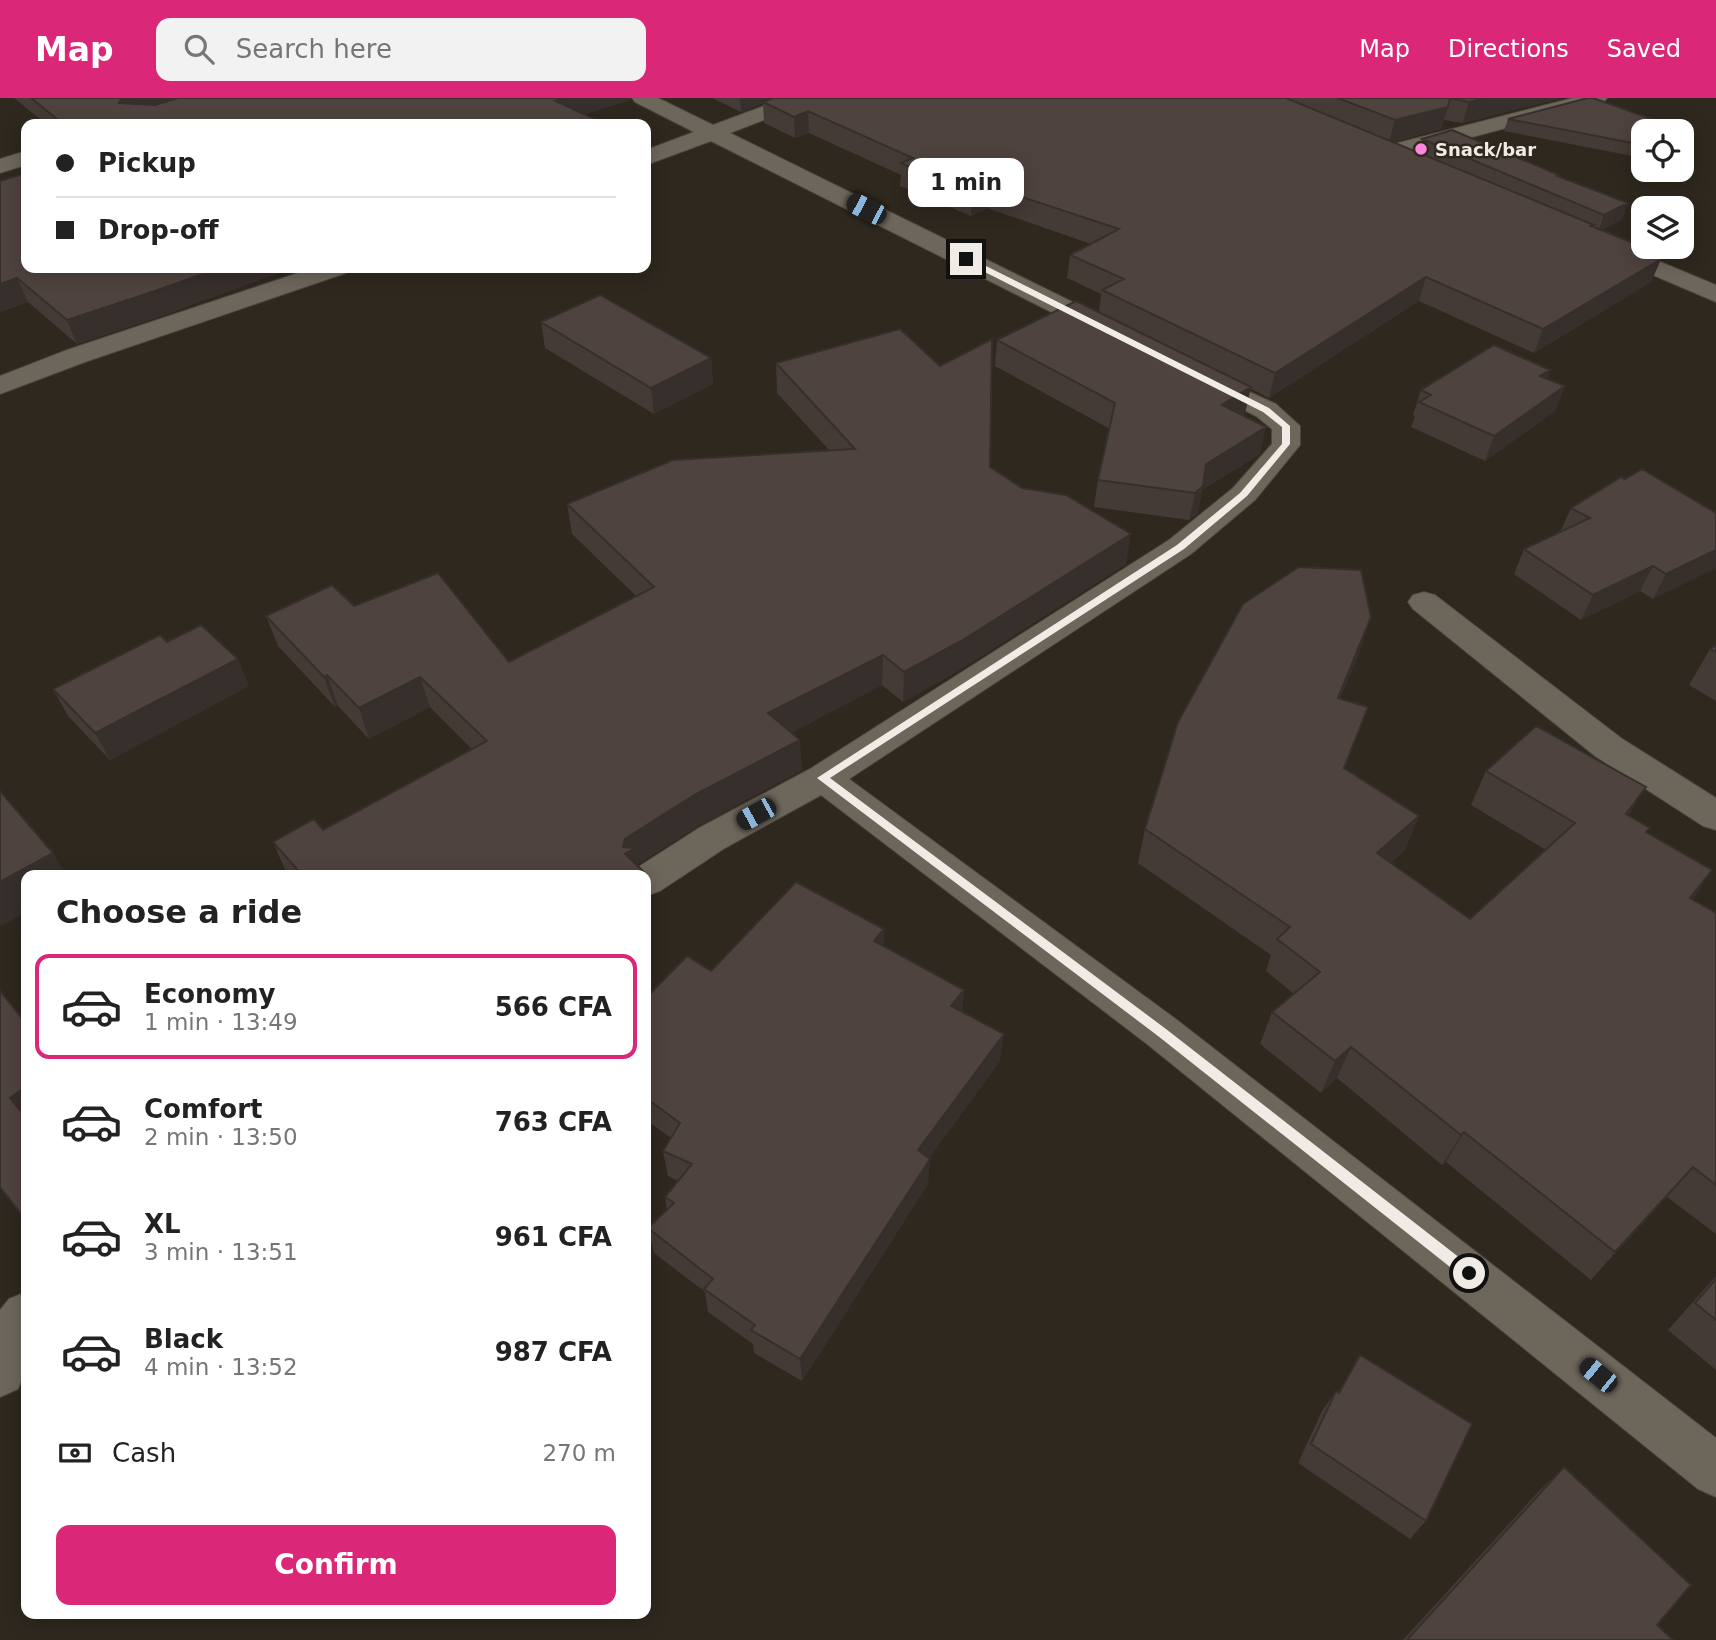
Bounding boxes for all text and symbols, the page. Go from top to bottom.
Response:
search box [156,18,646,81]
text: Map [35,30,114,69]
icon: search [180,30,218,68]
text: Search here [236,34,392,64]
text: Map [1359,35,1410,63]
text: Directions [1448,35,1569,63]
text: Saved [1607,35,1681,63]
map controls [1631,119,1694,259]
button: locate [1631,119,1694,182]
place label: Snack/bar [1435,139,1536,160]
marker: Snack/bar [1413,141,1429,157]
text: Pickup [98,148,196,178]
callout: 1 min [908,158,1024,206]
text: 1 min [930,169,1002,195]
car [843,190,890,228]
button: layers [1631,196,1694,259]
text: Drop-off [98,215,219,245]
route end [950,243,982,275]
car [733,795,780,833]
text: Choose a ride [56,893,302,931]
icon: car [60,975,123,1038]
text: Economy [144,979,275,1009]
text: 566 CFA [495,992,612,1022]
text: 1 min · 13:49 [144,1009,298,1035]
icon: car [60,1090,123,1153]
text: Comfort [144,1094,262,1124]
text: 763 CFA [495,1107,612,1137]
text: 2 min · 13:50 [144,1124,298,1150]
icon: car [60,1205,123,1268]
text: XL [144,1209,181,1239]
text: 961 CFA [495,1222,612,1252]
text: 3 min · 13:51 [144,1239,298,1265]
route start [1453,1257,1485,1289]
icon: car [60,1320,123,1383]
text: Black [144,1324,223,1354]
text: 987 CFA [495,1337,612,1367]
text: 4 min · 13:52 [144,1354,298,1380]
car [1576,1354,1621,1396]
icon: cash [56,1434,94,1472]
text: Cash [112,1438,176,1468]
text: 270 m [542,1440,616,1466]
button: Confirm [56,1525,616,1605]

